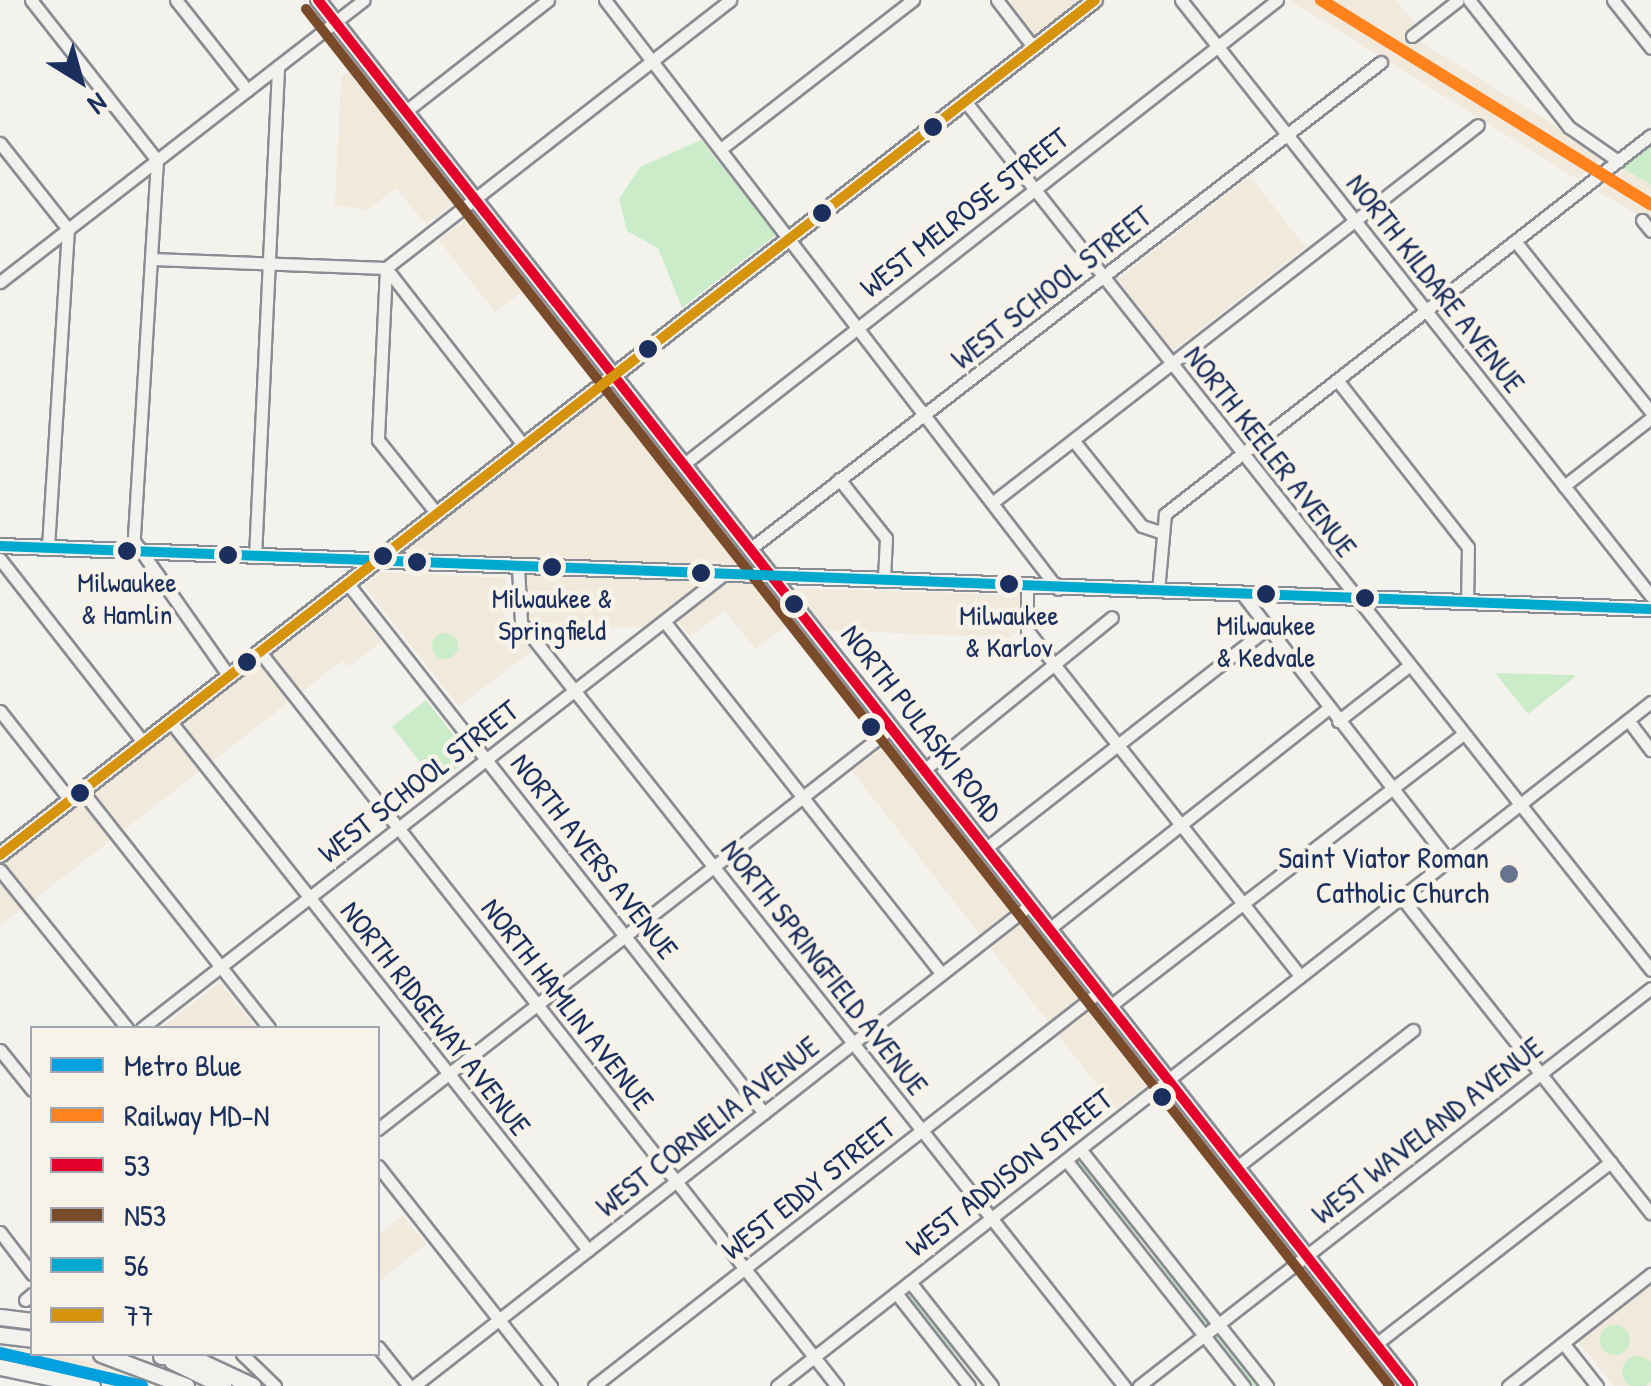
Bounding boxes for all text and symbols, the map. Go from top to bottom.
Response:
north arrow [30,30,130,130]
text: N [81,84,115,124]
unlabelled marker [923,117,943,137]
street label: WEST MELROSE STREET [852,119,1076,305]
street label: NORTH KILDARE AVENUE [1339,166,1533,400]
street label: WEST SCHOOL STREET [944,198,1158,376]
unlabelled marker [812,203,832,223]
street label: NORTH KEELER AVENUE [1177,338,1365,564]
unlabelled marker [638,339,658,359]
marker: Milwaukee & Hamlin [117,541,137,561]
unlabelled marker [218,545,238,565]
unlabelled marker [373,546,393,566]
unlabelled marker [407,552,427,572]
marker: Milwaukee & Springfield [542,557,562,577]
unlabelled marker [691,563,711,583]
place label: Milwaukee & Hamlin [77,565,177,631]
marker: Milwaukee & Karlov [999,574,1019,594]
place label: Milwaukee & Springfield [492,581,612,647]
marker: Milwaukee & Kedvale [1256,584,1276,604]
unlabelled marker [1355,588,1375,608]
unlabelled marker [784,594,804,614]
place label: Milwaukee & Karlov [959,598,1059,664]
place label: Milwaukee & Kedvale [1216,608,1316,674]
street label: NORTH PULASKI ROAD [834,617,1010,829]
unlabelled marker [237,652,257,672]
street label: WEST SCHOOL STREET [311,692,525,870]
unlabelled marker [861,717,881,737]
street label: NORTH AVERS AVENUE [504,746,686,966]
unlabelled marker [70,783,90,803]
street label: NORTH SPRINGFIELD AVENUE [714,832,936,1102]
place label: Saint Viator Roman Catholic Church [1278,839,1489,910]
marker: Saint Viator Roman Catholic Church [1498,863,1520,885]
street label: NORTH HAMLIN AVENUE [474,891,662,1117]
street label: NORTH RIDGEWAY AVENUE [333,894,539,1142]
legend [30,1026,380,1356]
street label: WEST CORNELIA AVENUE [588,1028,826,1224]
street label: WEST WAVELAND AVENUE [1304,1029,1550,1231]
text: Metro Blue [124,1045,242,1085]
street label: WEST ADDISON STREET [899,1080,1119,1264]
unlabelled marker [1152,1087,1172,1107]
text: Railway MD-N [124,1095,270,1135]
street label: WEST EDDY STREET [714,1109,902,1267]
text: 53 [124,1145,150,1185]
text: N53 [124,1195,166,1235]
text: 56 [124,1245,149,1285]
text: 77 [124,1295,154,1335]

